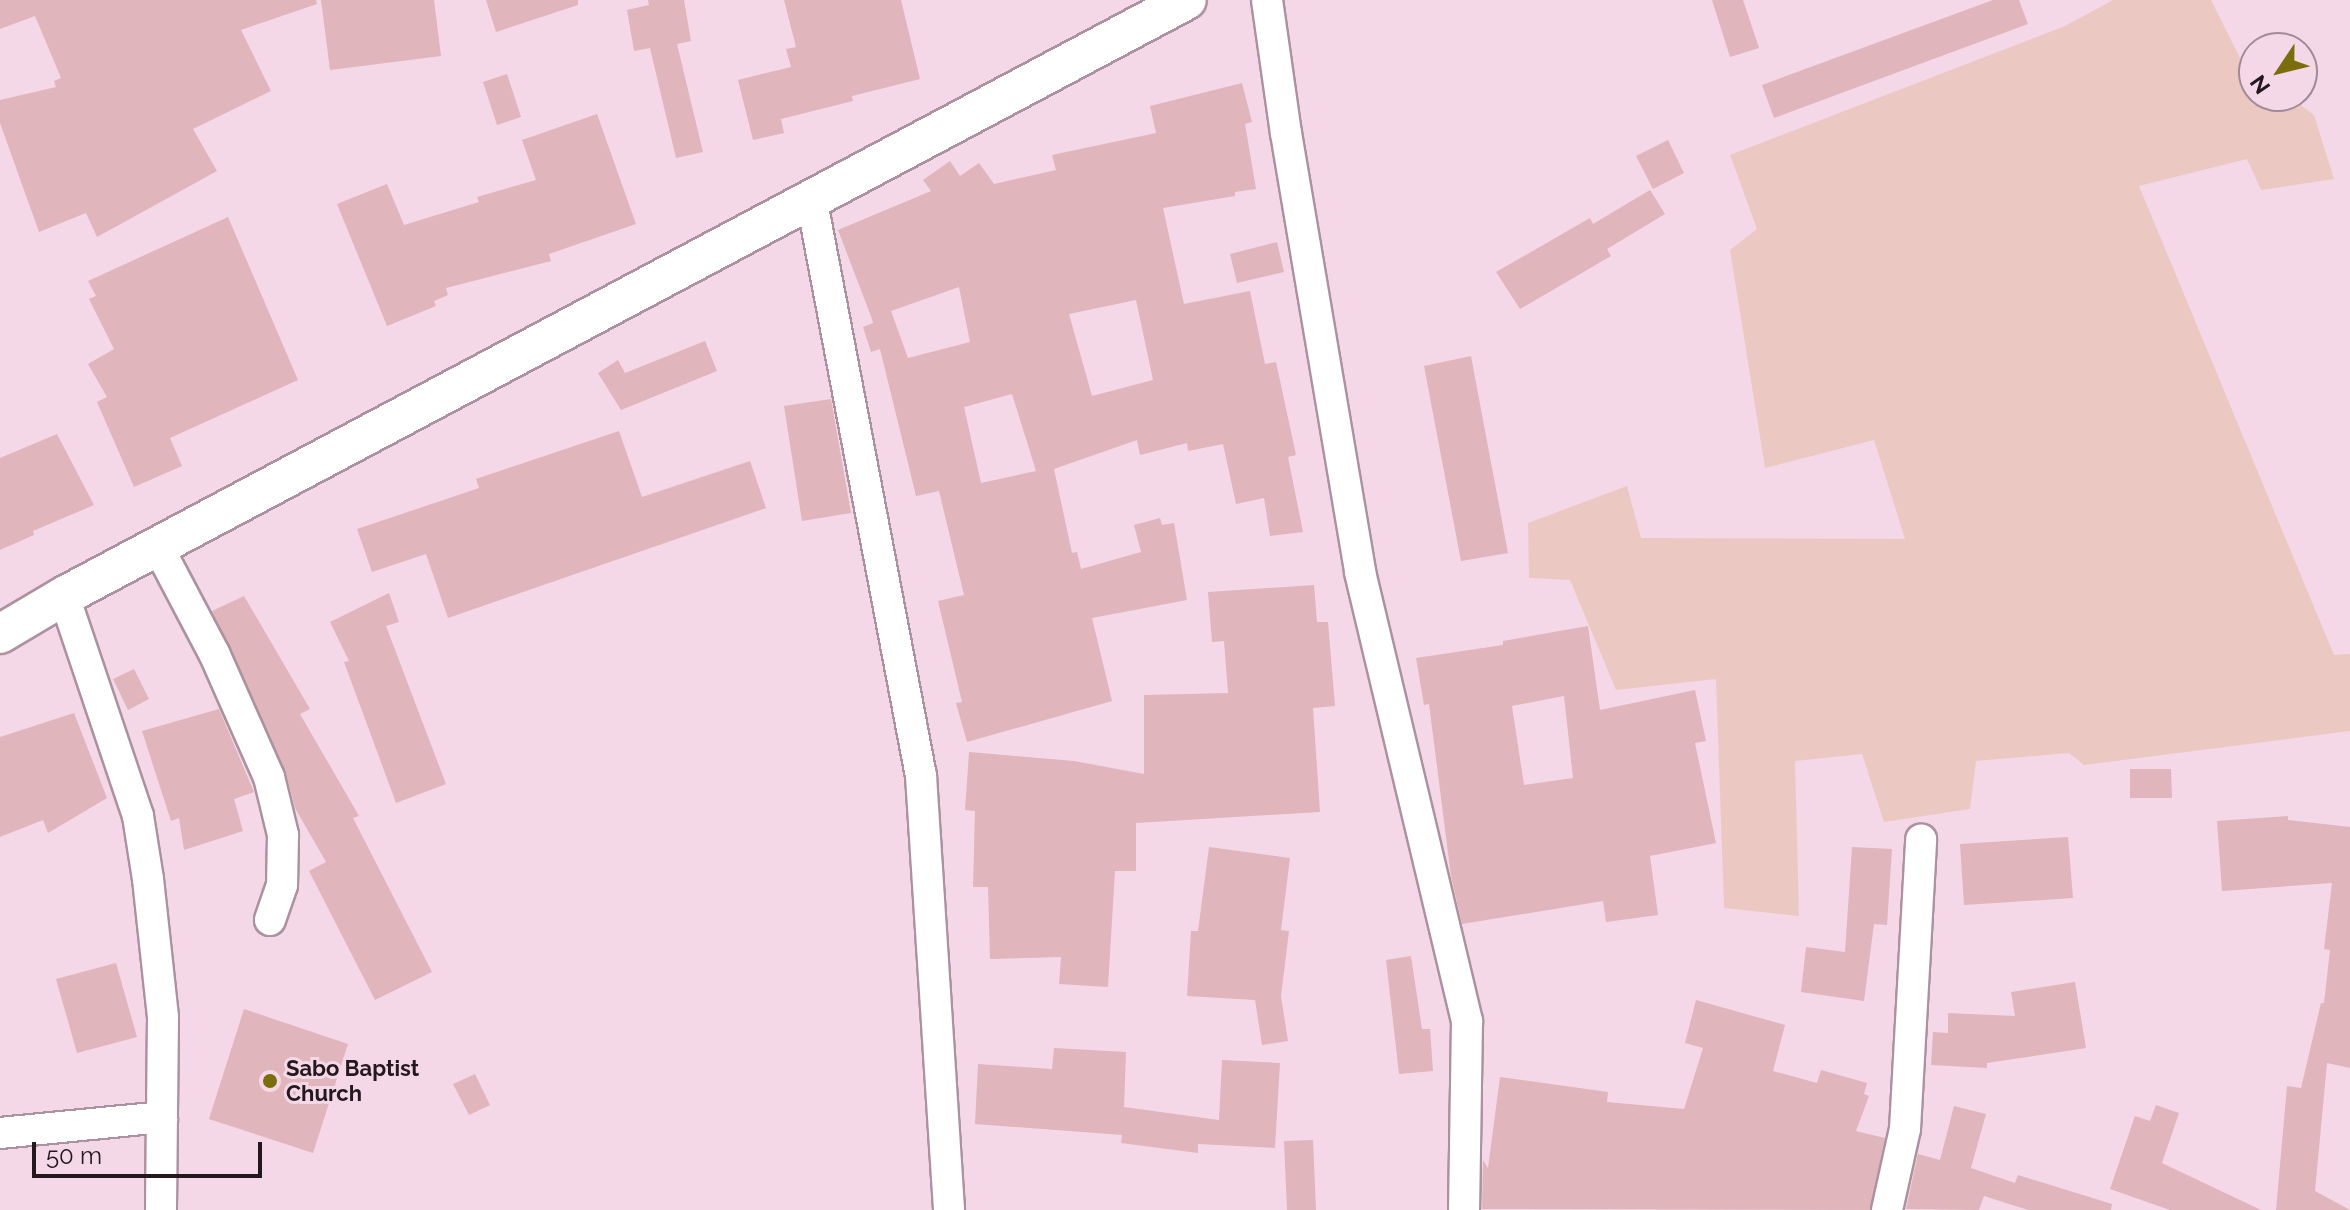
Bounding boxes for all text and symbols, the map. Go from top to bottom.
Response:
north arrow [2238,32,2318,112]
text: N [2245,70,2275,99]
place label: Sabo Baptist Church [286,1055,419,1106]
marker: Sabo Baptist Church [261,1072,279,1090]
scale bar [36,1126,266,1176]
text: 50 m [46,1141,102,1170]

